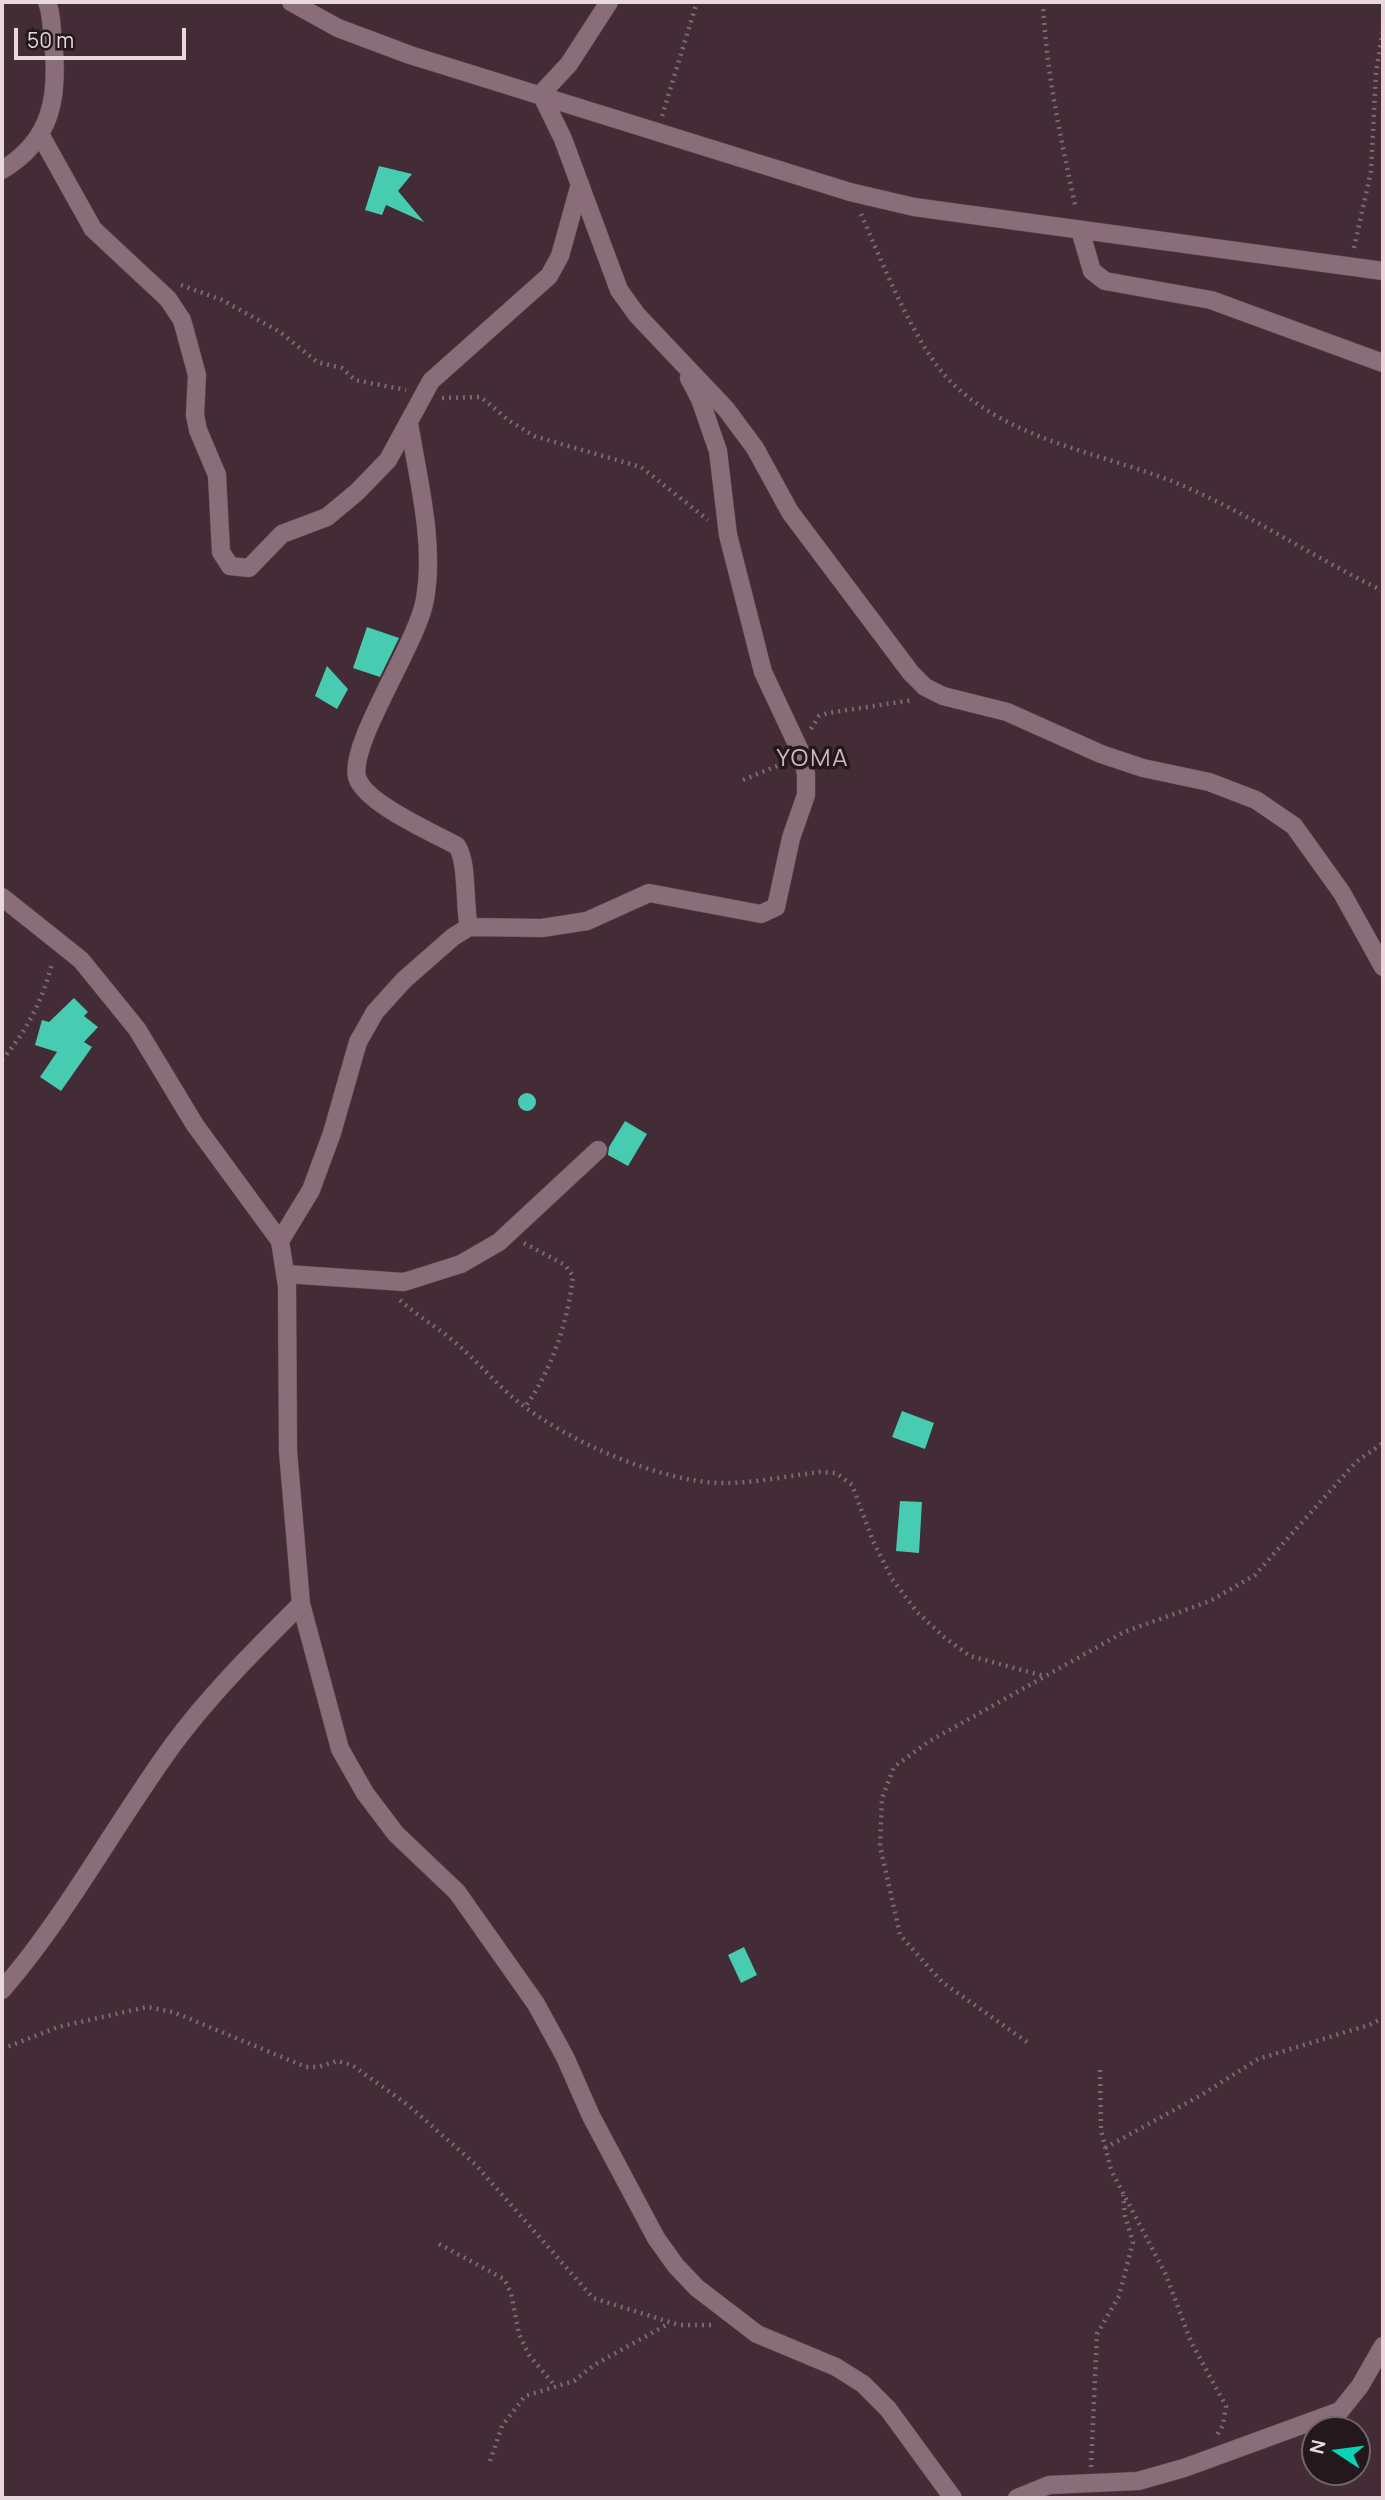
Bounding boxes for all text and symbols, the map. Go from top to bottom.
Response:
scale bar [18,14,189,58]
text: 50 m [27,26,74,54]
district label: YOMA [777,745,849,773]
north arrow [1301,2416,1371,2486]
text: N [1303,2437,1332,2456]

